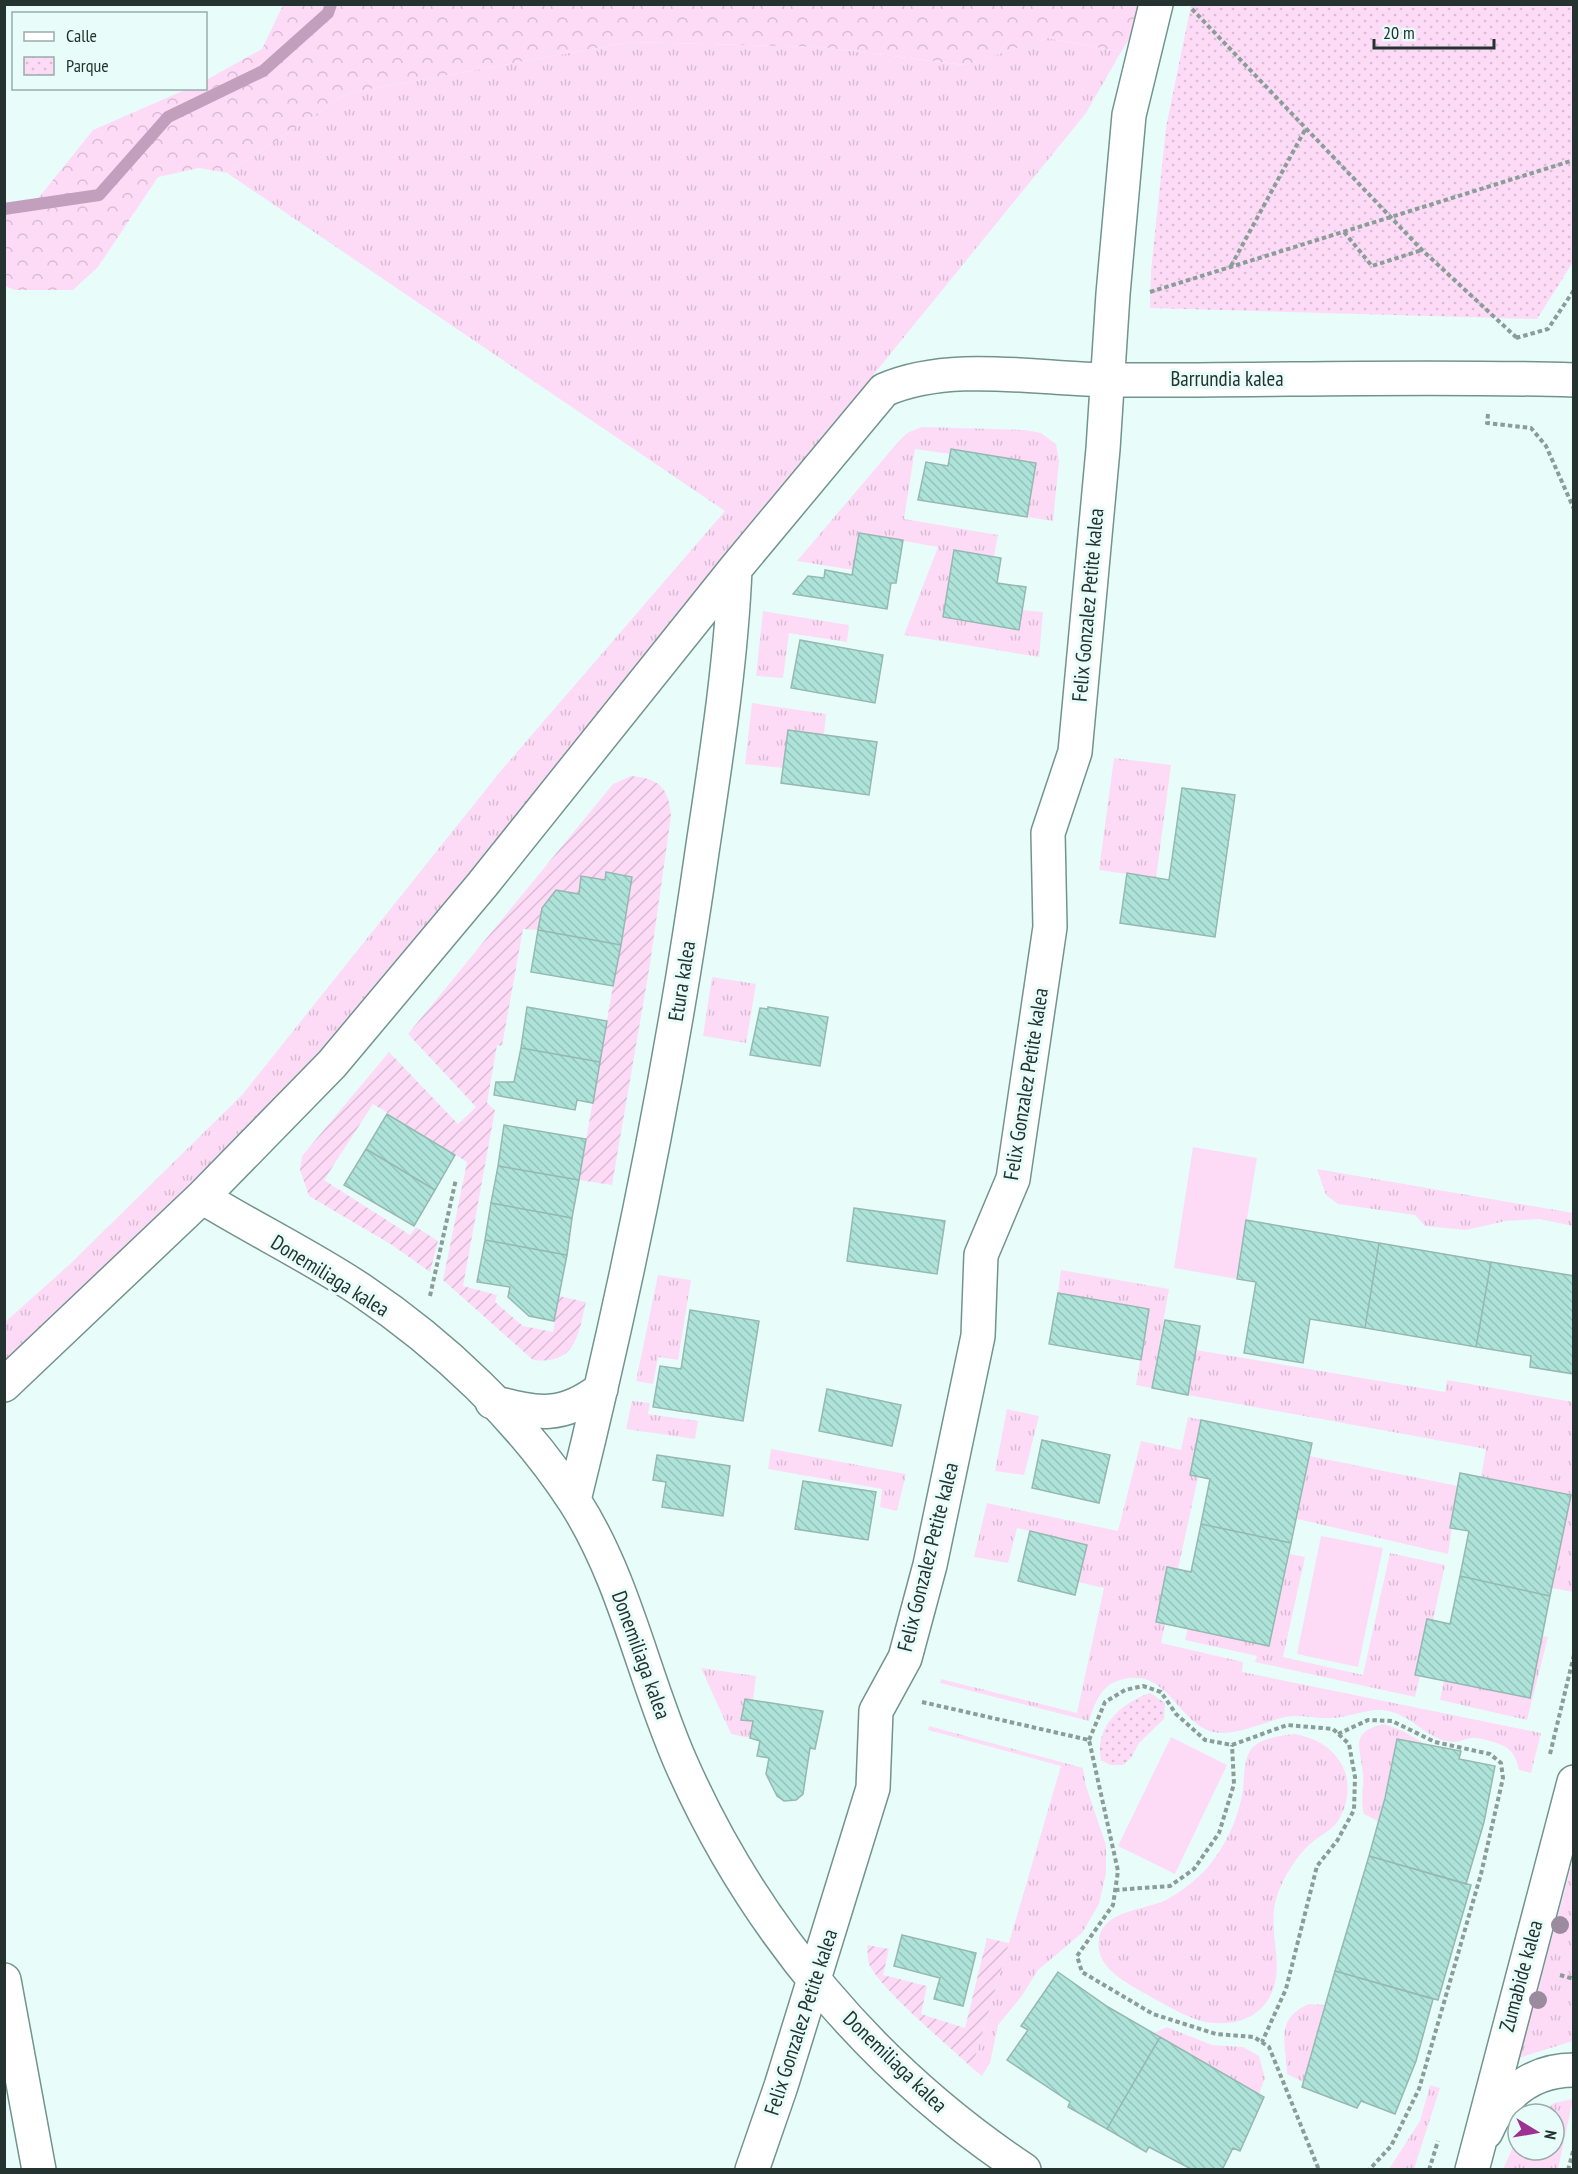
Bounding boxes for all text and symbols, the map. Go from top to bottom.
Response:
legend [12,12,207,90]
scale bar [1374,12,1494,50]
text: 20 m [1383,21,1415,44]
text: Calle [66,24,97,47]
text: Parque [66,54,109,77]
street label: Barrundia kalea [1170,365,1284,392]
street label: Felix Gonzalez Petite kalea [1066,507,1109,703]
street label: Etura kalea [662,939,701,1023]
street label: Felix Gonzalez Petite kalea [997,986,1054,1182]
street label: Donemiliaga kalea [266,1228,394,1323]
street label: Felix Gonzalez Petite kalea [891,1459,964,1654]
street label: Donemiliaga kalea [606,1587,677,1723]
street label: Zumabide kalea [1493,1917,1548,2035]
street label: Felix Gonzalez Petite kalea [758,1925,843,2118]
street label: Donemiliaga kalea [838,2005,953,2118]
north arrow [1506,2102,1566,2162]
text: N [1540,2129,1561,2141]

